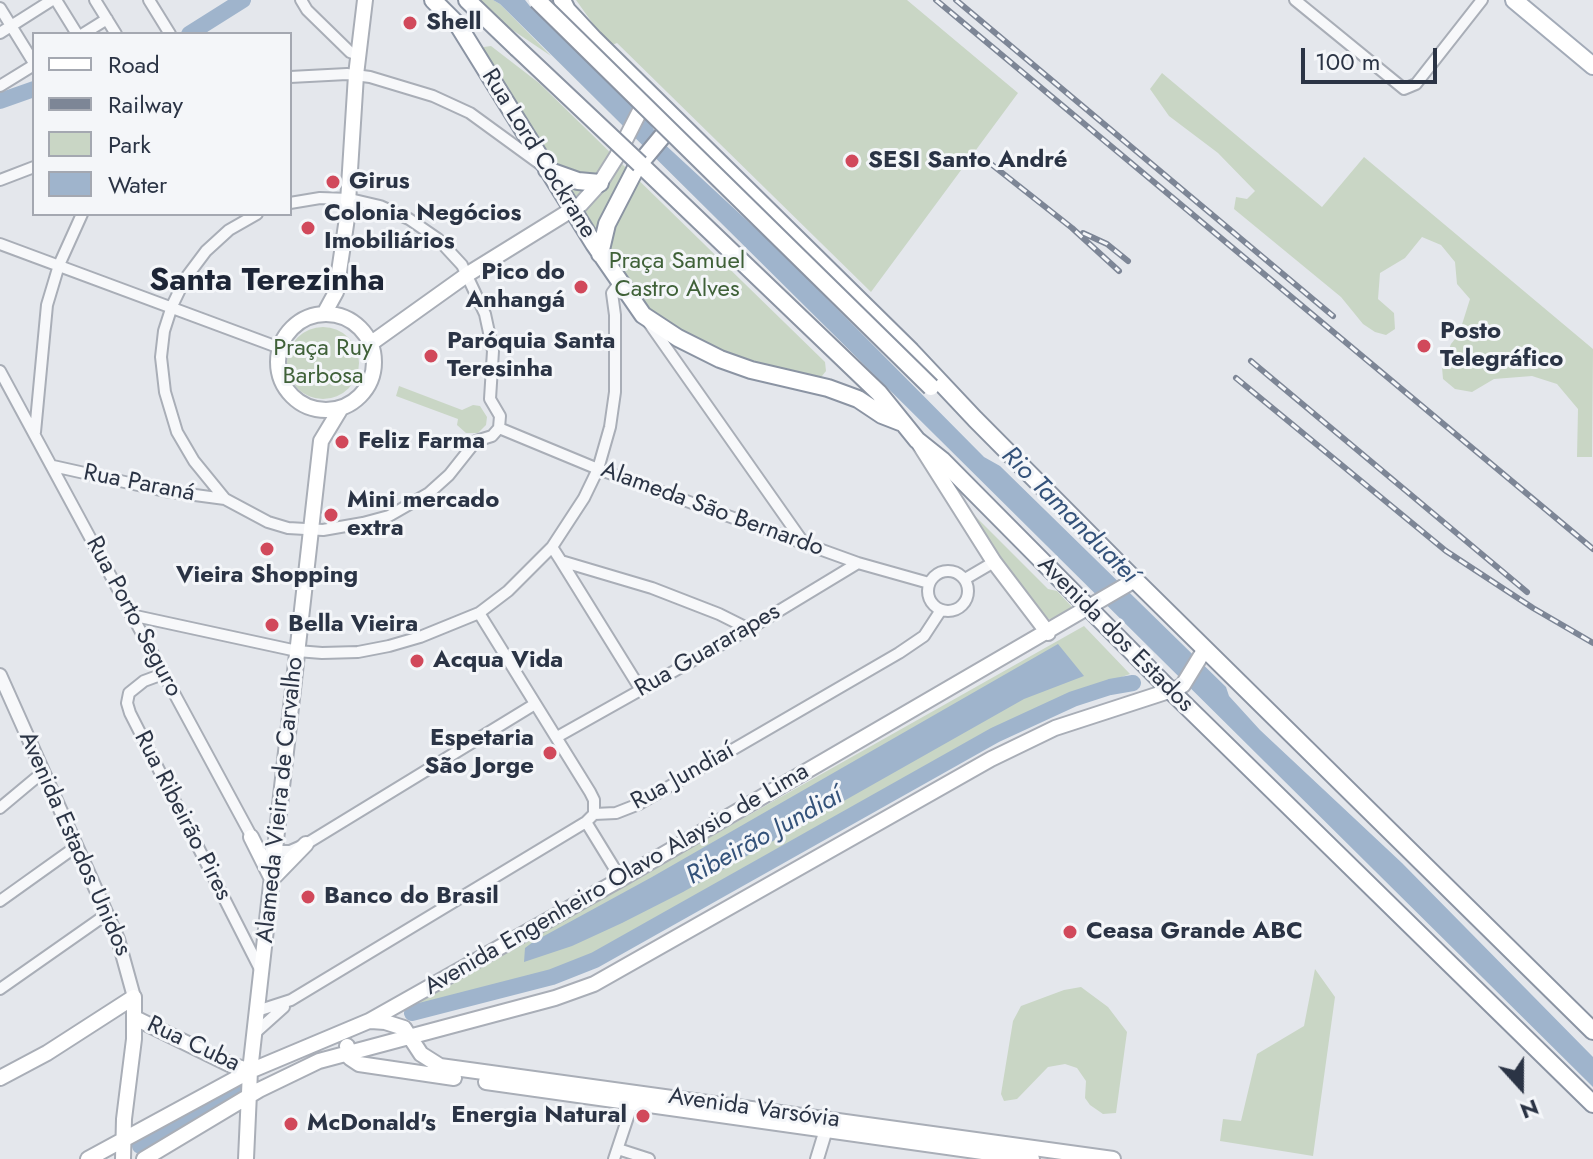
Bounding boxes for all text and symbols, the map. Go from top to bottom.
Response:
place label: Shell [426,9,481,37]
marker: Shell [401,14,419,32]
legend [32,32,292,216]
scale bar [1305,32,1441,82]
text: 100 m [1315,44,1381,79]
text: Road [108,47,160,82]
street label: Rua Lord Cockrane [474,64,602,244]
text: Railway [108,87,183,122]
text: Park [108,127,151,162]
place label: SESI Santo André [868,147,1068,175]
marker: SESI Santo André [843,152,861,170]
text: Water [108,167,167,202]
place label: Girus [349,168,410,196]
marker: Girus [324,173,342,191]
place label: Colonia Negócios Imobiliários [324,200,521,256]
marker: Colonia Negócios Imobiliários [299,219,317,237]
park label: Praça Samuel Castro Alves [609,248,745,304]
place label: Pico do Anhangá [465,259,565,315]
district label: Santa Terezinha [149,263,385,301]
marker: Pico do Anhangá [572,278,590,296]
place label: Posto Telegráfico [1440,318,1564,374]
place label: Paróquia Santa Teresinha [447,328,616,384]
park label: Praça Ruy Barbosa [273,335,373,391]
marker: Posto Telegráfico [1415,337,1433,355]
marker: Paróquia Santa Teresinha [422,347,440,365]
place label: Feliz Farma [358,428,485,456]
marker: Feliz Farma [333,433,351,451]
water label: Rio Tamanduateí [994,441,1144,591]
street label: Alameda São Bernardo [597,456,827,564]
street label: Rua Paraná [81,459,197,509]
place label: Mini mercado extra [347,487,499,543]
marker: Mini mercado extra [322,506,340,524]
street label: Rua Porto Seguro [79,532,187,702]
marker: Vieira Shopping [258,540,276,558]
street label: Avenida dos Estados [1031,551,1199,719]
place label: Vieira Shopping [176,562,358,590]
street label: Rua Guararapes [630,598,786,704]
place label: Bella Vieira [288,611,418,639]
marker: Bella Vieira [263,616,281,634]
place label: Acqua Vida [433,647,563,675]
marker: Acqua Vida [408,652,426,670]
street label: Alameda Vieira de Carvalho [252,655,310,945]
place label: Espetaria São Jorge [425,725,534,781]
street label: Avenida Estados Unidos [12,727,136,961]
street label: Rua Ribeirão Pires [127,727,237,905]
street label: Rua Jundiaí [626,737,740,817]
marker: Espetaria São Jorge [541,744,559,762]
street label: Avenida Engenheiro Olavo Alaysio de Lima [420,758,814,1002]
water label: Ribeirão Jundiaí [682,781,848,893]
place label: Banco do Brasil [324,883,499,911]
marker: Banco do Brasil [299,888,317,906]
place label: Ceasa Grande ABC [1086,918,1303,946]
marker: Ceasa Grande ABC [1061,923,1079,941]
street label: Rua Cuba [142,1011,244,1079]
north arrow [1481,1047,1561,1127]
street label: Avenida Varsóvia [667,1083,841,1135]
text: N [1516,1091,1543,1127]
place label: Energia Natural [451,1102,627,1130]
marker: Energia Natural [634,1107,652,1125]
place label: McDonald's [307,1110,436,1138]
marker: McDonald's [282,1115,300,1133]

